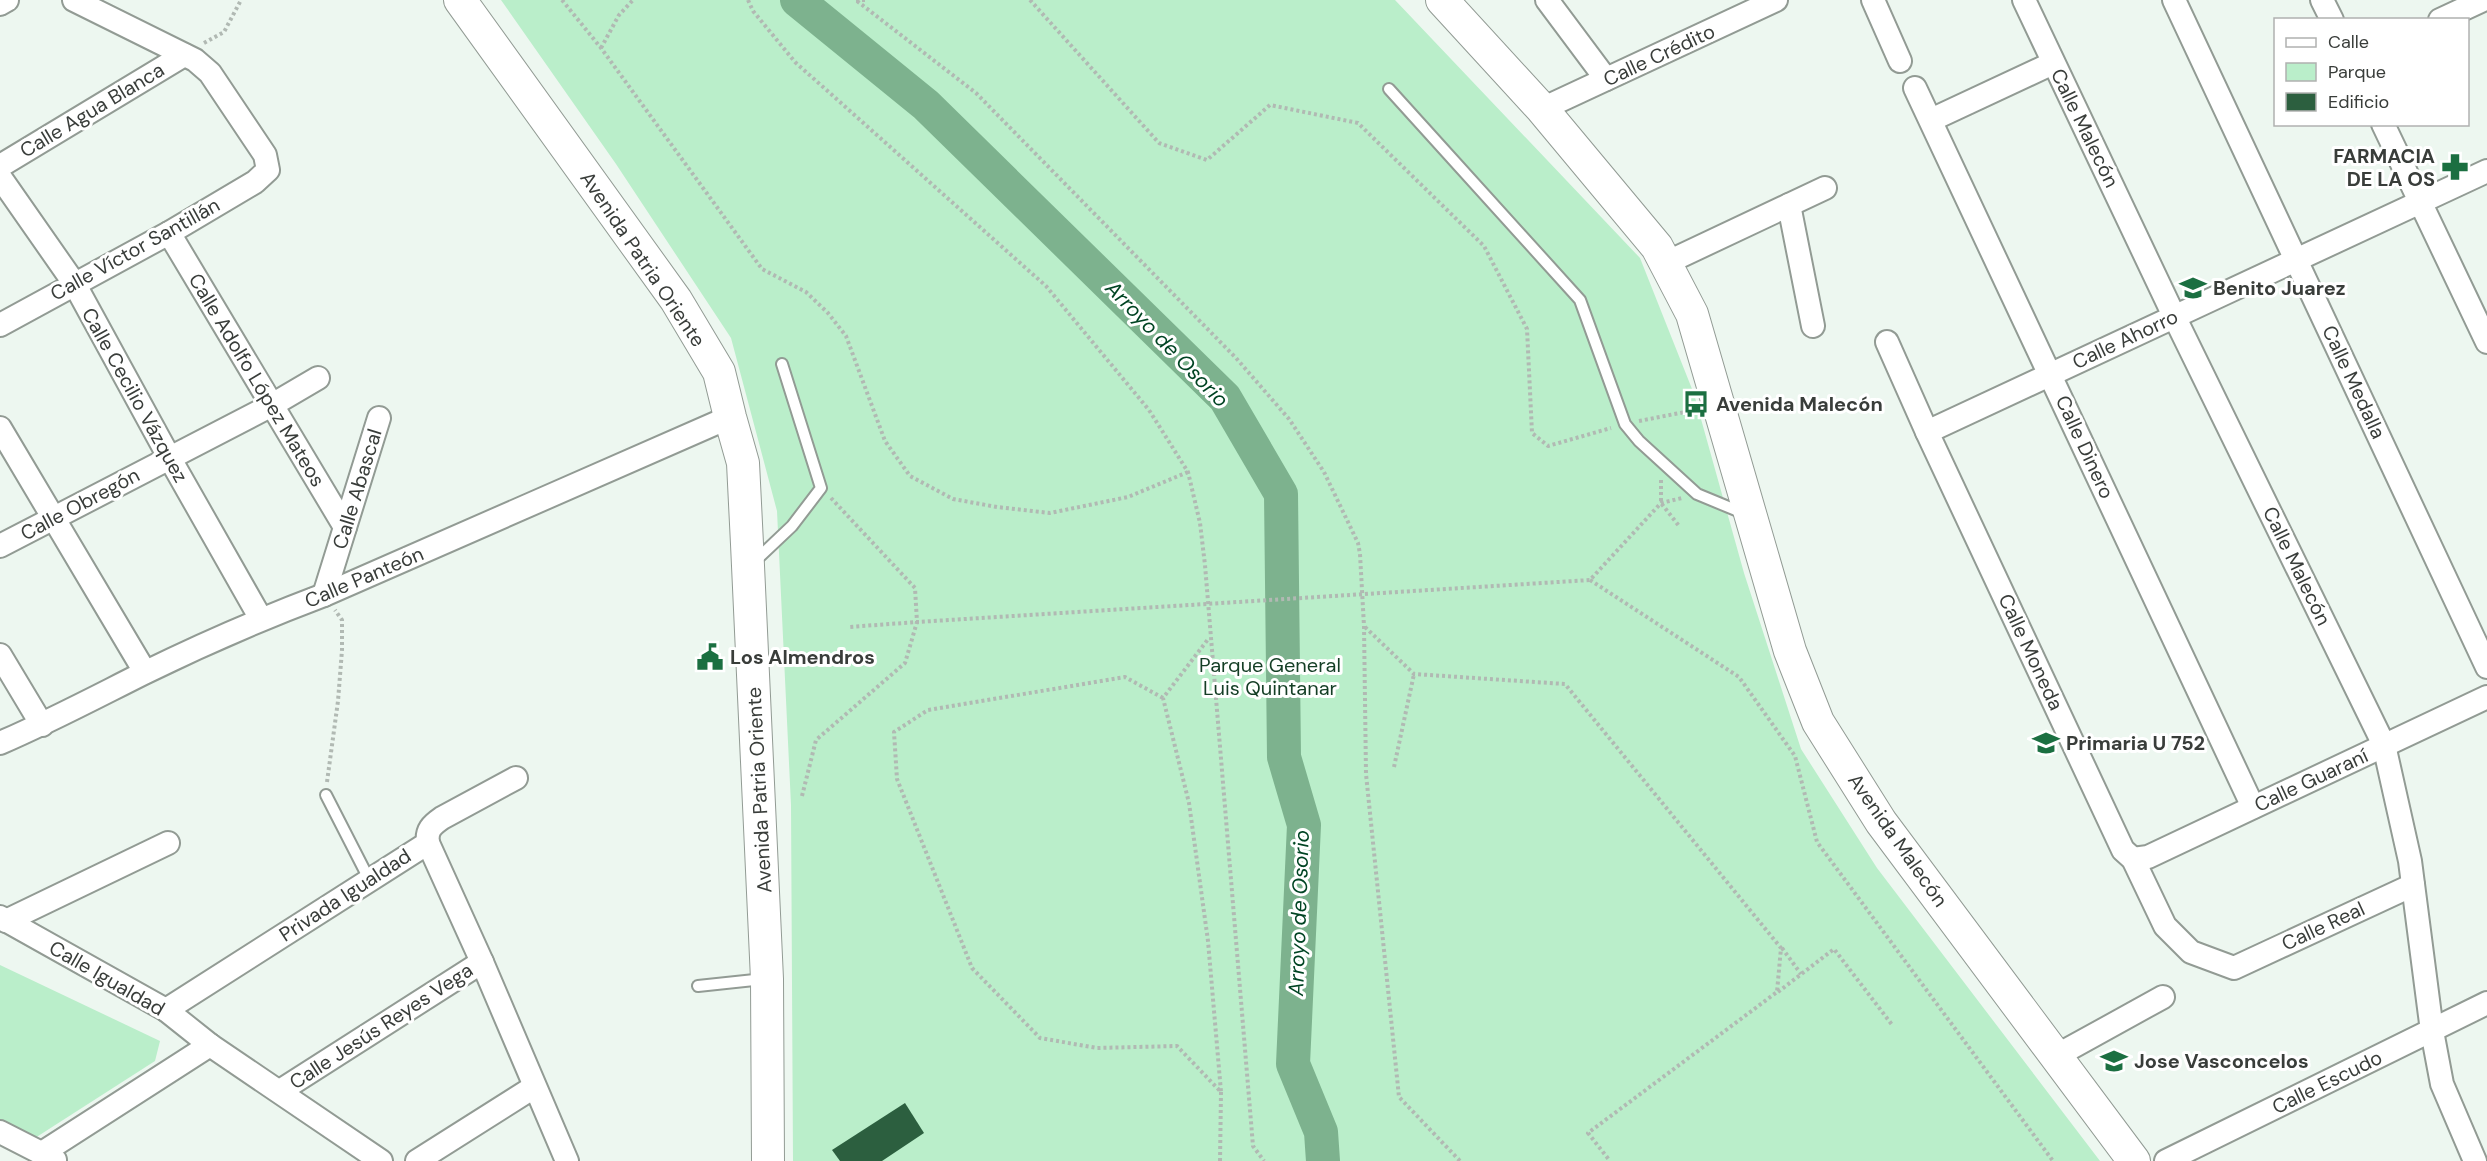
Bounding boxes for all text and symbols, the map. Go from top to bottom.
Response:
street label: Calle Crédito [1599,18,1719,92]
legend [2274,18,2469,126]
text: Calle [2328,30,2369,54]
street label: Calle Agua Blanca [15,57,169,163]
text: Parque [2328,60,2386,84]
street label: Calle Malecón [2045,64,2125,192]
text: Edificio [2328,90,2389,114]
place label: FARMACIA DE LA OS [2333,143,2435,192]
pharmacy icon: FARMACIA DE LA OS [2440,152,2470,182]
street label: Avenida Patria Oriente [575,166,711,352]
street label: Calle Víctor Santillán [46,192,224,306]
street label: Calle Adolfo López Mateos [183,268,331,492]
school or university icon: Benito Juarez [2178,273,2208,303]
water label: Arroyo de Osorio [1099,274,1235,413]
place label: Benito Juarez [2213,275,2346,301]
street label: Calle Cecilio Vázquez [76,303,194,487]
street label: Calle Ahorro [2068,303,2182,375]
street label: Calle Medalla [2316,321,2392,443]
bus stop icon: Avenida Malecón [1681,389,1711,419]
place label: Avenida Malecón [1716,391,1883,417]
street label: Calle Dinero [2050,391,2120,503]
street label: Calle Abascal [326,426,388,552]
street label: Calle Obregón [16,462,144,546]
street label: Calle Malecón [2257,502,2337,630]
street label: Calle Panteón [301,540,427,614]
street label: Calle Moneda [1993,590,2069,714]
public building icon: Los Almendros [695,642,725,672]
place label: Los Almendros [730,644,875,670]
park label: Parque General Luis Quintanar [1199,652,1341,701]
street label: Avenida Patria Oriente [741,686,777,894]
school or university icon: Primaria U 752 [2031,728,2061,758]
place label: Primaria U 752 [2066,730,2205,756]
street label: Calle Guaraní [2250,742,2373,818]
street label: Avenida Malecón [1842,768,1954,912]
water label: Arroyo de Osorio [1282,830,1316,997]
street label: Privada Igualdad [274,843,416,947]
street label: Calle Real [2277,895,2369,957]
street label: Calle Igualdad [44,934,170,1022]
street label: Calle Jesús Reyes Vega [284,957,478,1095]
street label: Calle Escudo [2268,1044,2386,1120]
school or university icon: Jose Vasconcelos [2099,1046,2129,1076]
place label: Jose Vasconcelos [2134,1048,2309,1074]

